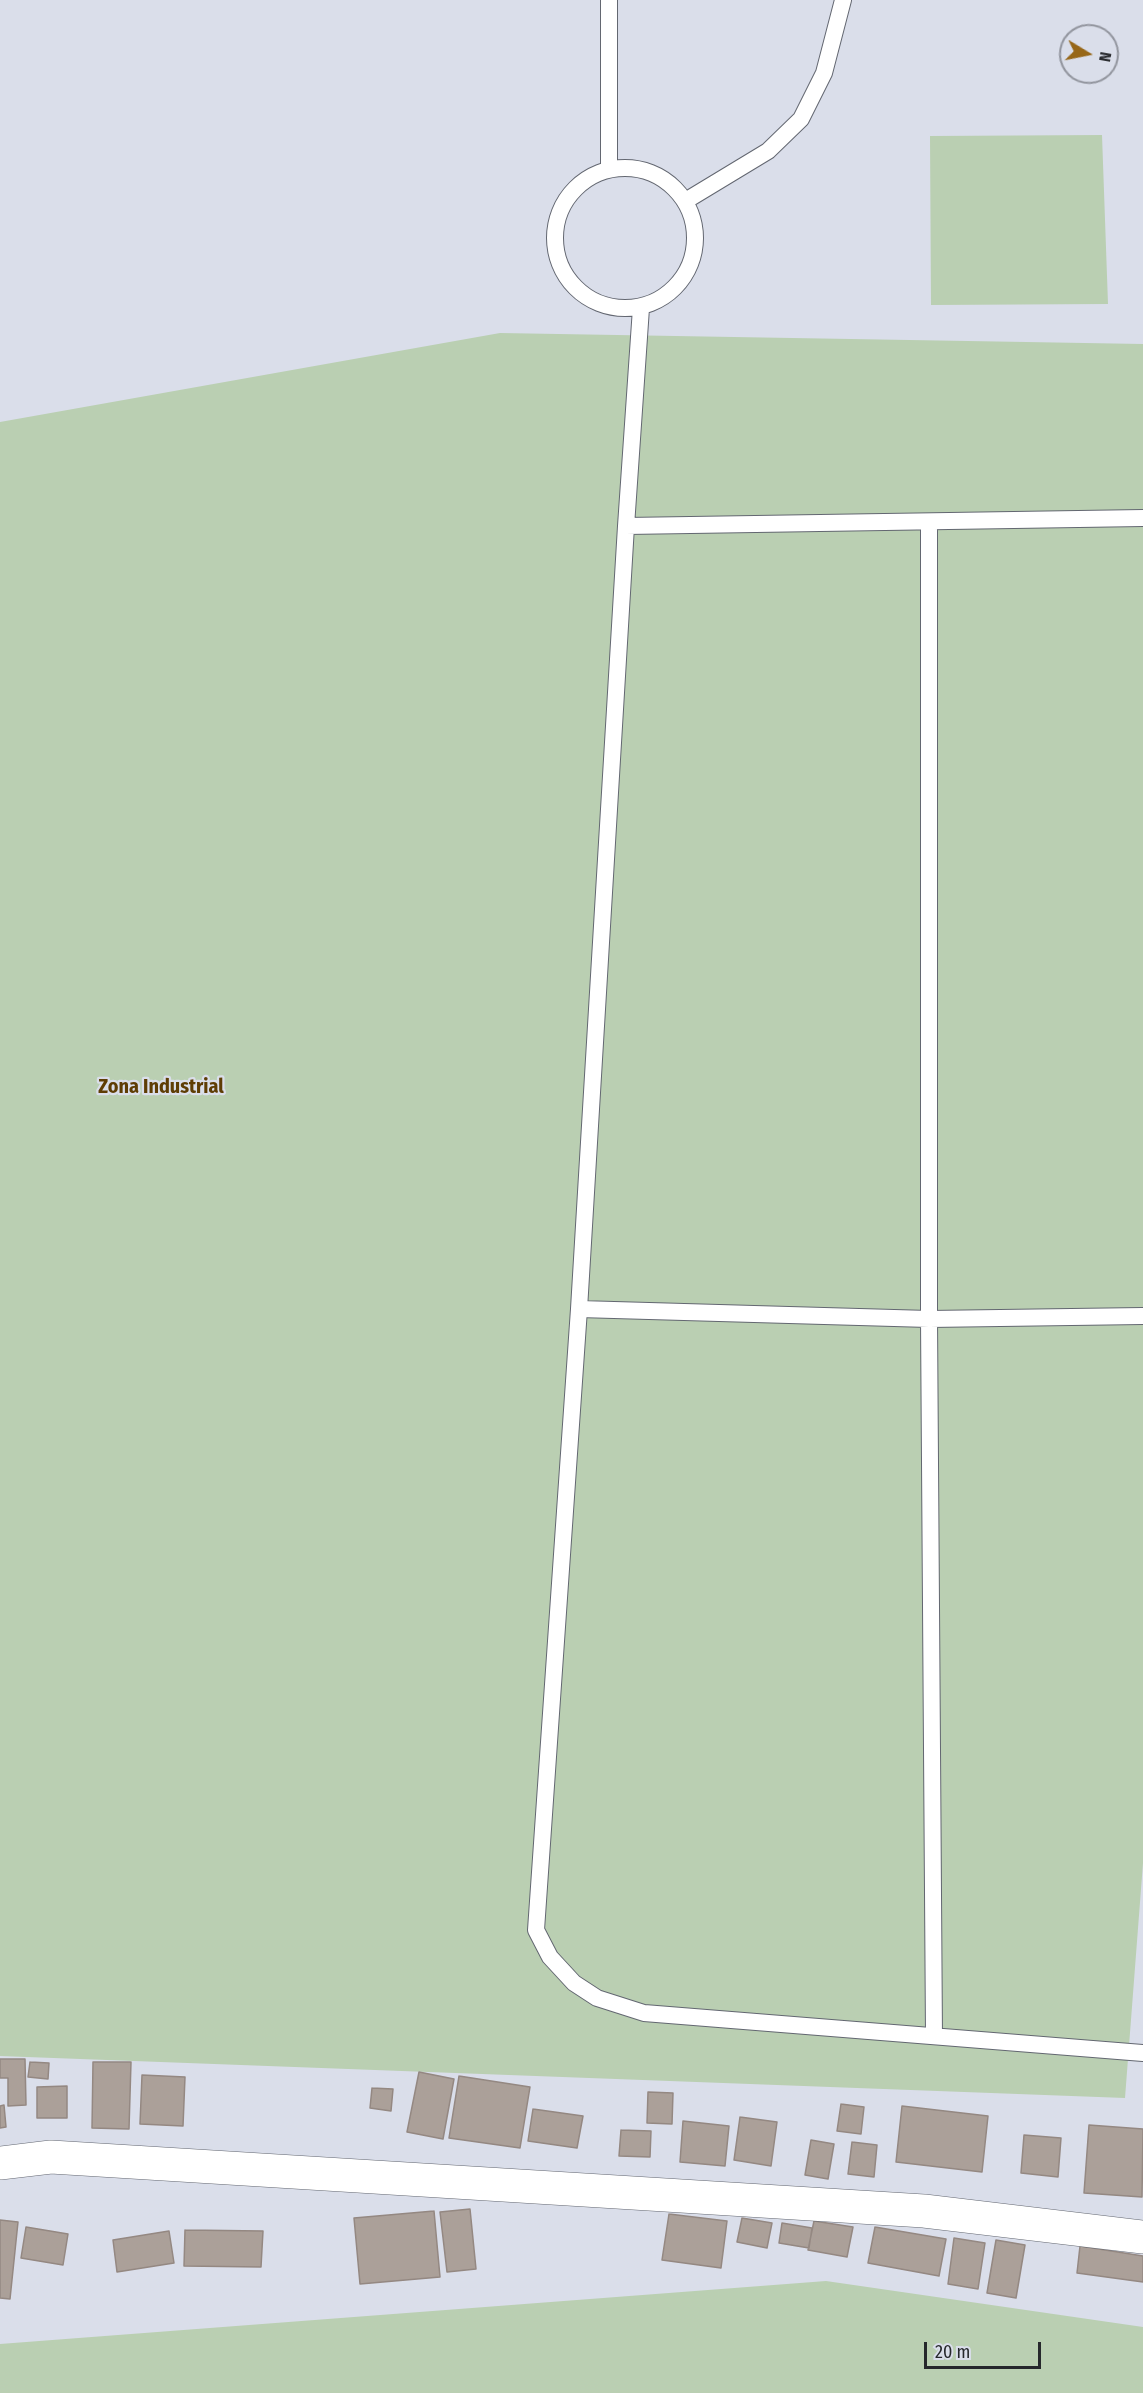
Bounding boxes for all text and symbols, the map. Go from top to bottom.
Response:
north arrow [1059,24,1119,84]
text: N [1095,50,1115,63]
district label: Zona Industrial [98,1075,224,1099]
scale bar [927,2330,1044,2368]
text: 20 m [935,2341,970,2363]

